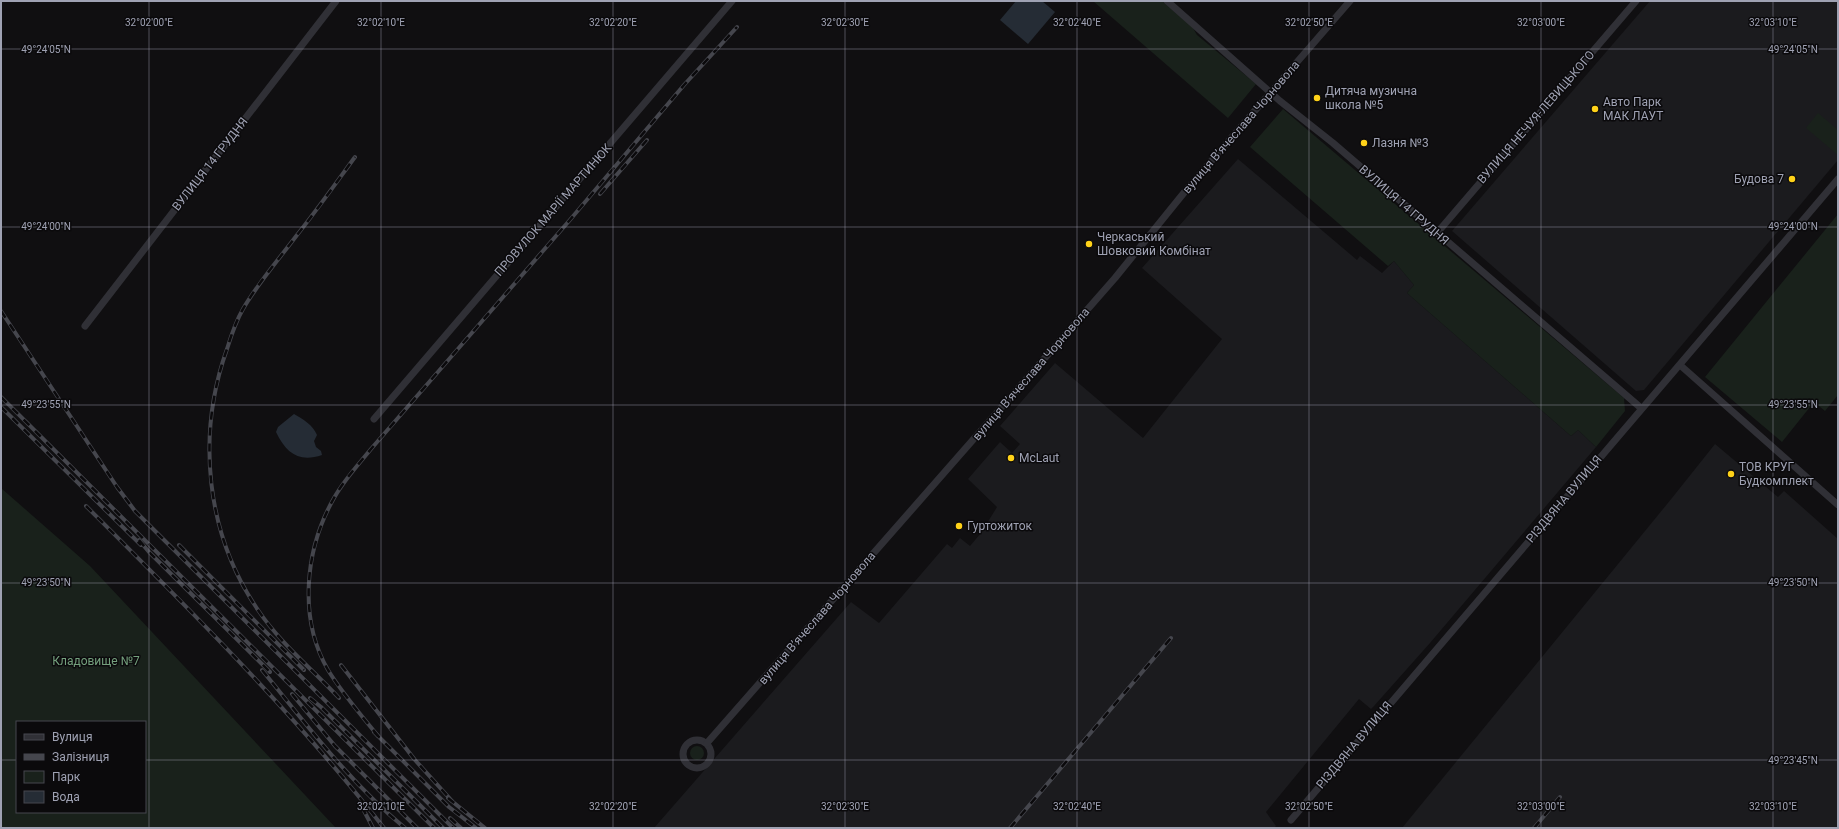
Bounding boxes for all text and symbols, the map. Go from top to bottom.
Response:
text: 32°02'00"E [125,17,173,28]
text: 32°02'10"E [357,17,405,28]
text: 32°02'20"E [589,17,637,28]
text: 32°02'30"E [821,17,869,28]
text: 32°02'40"E [1053,17,1101,28]
text: 32°02'50"E [1285,17,1333,28]
text: 32°03'00"E [1517,17,1565,28]
text: 32°03'10"E [1749,17,1797,28]
text: 49°24'05"N [21,44,71,55]
text: 49°24'05"N [1768,44,1818,55]
street label: ВУЛИЦЯ НЕЧУЯ-ЛЕВИЦЬКОГО [1475,48,1597,186]
street label: вулиця Вʼячеслава Чорновола [1180,58,1302,196]
place label: Дитяча музична школа №5 [1325,84,1417,112]
marker: Дитяча музична школа №5 [1312,93,1322,103]
place label: Авто Парк МАК ЛАУТ [1603,95,1663,123]
marker: Авто Парк МАК ЛАУТ [1590,104,1600,114]
street label: ВУЛИЦЯ 14 ГРУДНЯ [169,115,251,213]
place label: Лазня №3 [1372,136,1429,150]
marker: Лазня №3 [1359,138,1369,148]
street label: ПРОВУЛОК МАРІЇ МАРТИНЮК [491,140,614,279]
street label: ВУЛИЦЯ 14 ГРУДНЯ [1356,162,1452,248]
place label: Будова 7 [1734,172,1784,186]
marker: Будова 7 [1787,174,1797,184]
text: 49°24'00"N [21,221,71,232]
text: 49°24'00"N [1768,221,1818,232]
place label: Черкаський Шовковий Комбінат [1097,230,1211,258]
marker: Черкаський Шовковий Комбінат [1084,239,1094,249]
street label: вулиця Вʼячеслава Чорновола [970,305,1092,443]
text: 49°23'55"N [21,399,71,410]
text: 49°23'55"N [1768,399,1818,410]
place label: McLaut [1019,451,1059,465]
street label: РІЗДВЯНА ВУЛИЦЯ [1523,452,1605,546]
marker: McLaut [1006,453,1016,463]
place label: ТОВ КРУГ Будкомплект [1739,460,1814,488]
marker: ТОВ КРУГ Будкомплект [1726,469,1736,479]
place label: Гуртожиток [967,519,1033,533]
marker: Гуртожиток [954,521,964,531]
street label: вулиця Вʼячеслава Чорновола [756,549,878,687]
text: 49°23'50"N [21,577,71,588]
text: 49°23'50"N [1768,577,1818,588]
park label: Кладовище №7 [52,654,140,668]
street label: РІЗДВЯНА ВУЛИЦЯ [1313,698,1395,792]
legend [16,721,146,813]
text: Вулиця [52,730,93,744]
text: Залізниця [52,750,109,764]
text: 49°23'45"N [1768,755,1818,766]
text: Парк [52,770,81,784]
text: Вода [52,790,80,804]
text: 32°02'10"E [357,801,405,812]
text: 32°02'20"E [589,801,637,812]
text: 32°02'30"E [821,801,869,812]
text: 32°02'40"E [1053,801,1101,812]
text: 32°02'50"E [1285,801,1333,812]
text: 32°03'00"E [1517,801,1565,812]
text: 32°03'10"E [1749,801,1797,812]

